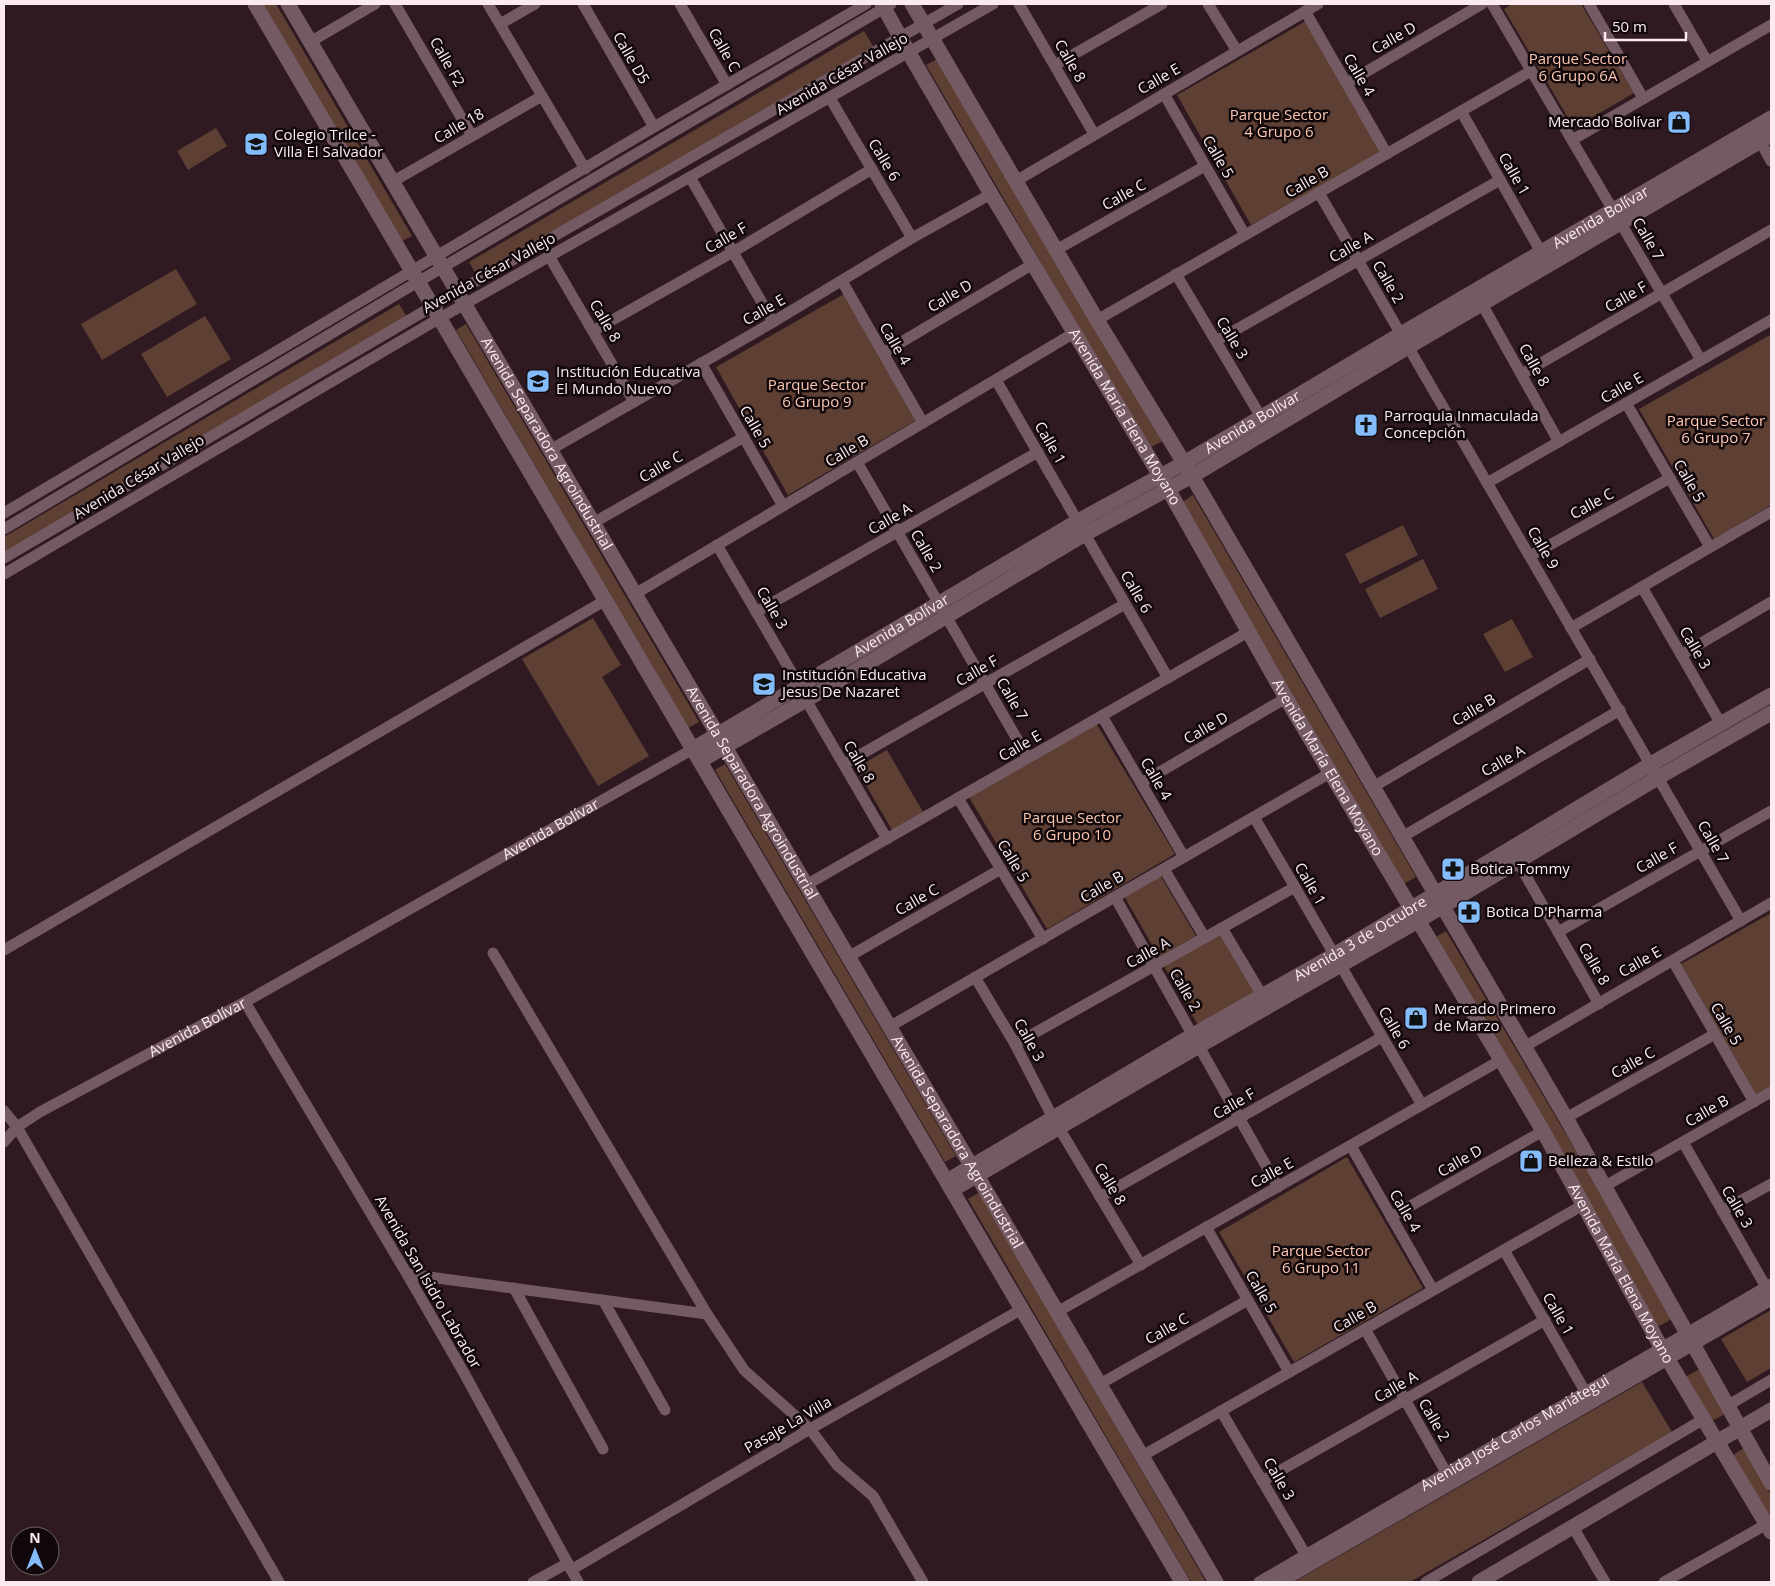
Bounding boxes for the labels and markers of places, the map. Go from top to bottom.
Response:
shop icon: Mercado Bolívar [1666,109,1692,135]
place label: Mercado Bolívar [1548,111,1662,131]
place label: Colegio Trilce - Villa El Salvador [274,124,383,161]
school or university icon: Colegio Trilce - Villa El Salvador [243,131,269,157]
place label: Institución Educativa El Mundo Nuevo [556,361,701,398]
school or university icon: Institución Educativa El Mundo Nuevo [525,368,551,394]
place label: Parroquia Inmaculada Concepción [1384,405,1539,442]
church icon: Parroquia Inmaculada Concepción [1353,412,1379,438]
place label: Institución Educativa Jesus De Nazaret [780,664,927,701]
school or university icon: Institución Educativa Jesus De Nazaret [751,671,777,697]
pharmacy icon: Botica Tommy [1440,856,1466,882]
place label: Botica Tommy [1470,858,1570,878]
pharmacy icon: Botica D'Pharma [1456,899,1482,925]
place label: Botica D'Pharma [1486,901,1602,921]
place label: Mercado Primero de Marzo [1434,998,1556,1035]
shop icon: Mercado Primero de Marzo [1403,1005,1429,1031]
shop icon: Belleza & Estilo [1518,1148,1544,1174]
place label: Belleza & Estilo [1548,1150,1654,1170]

